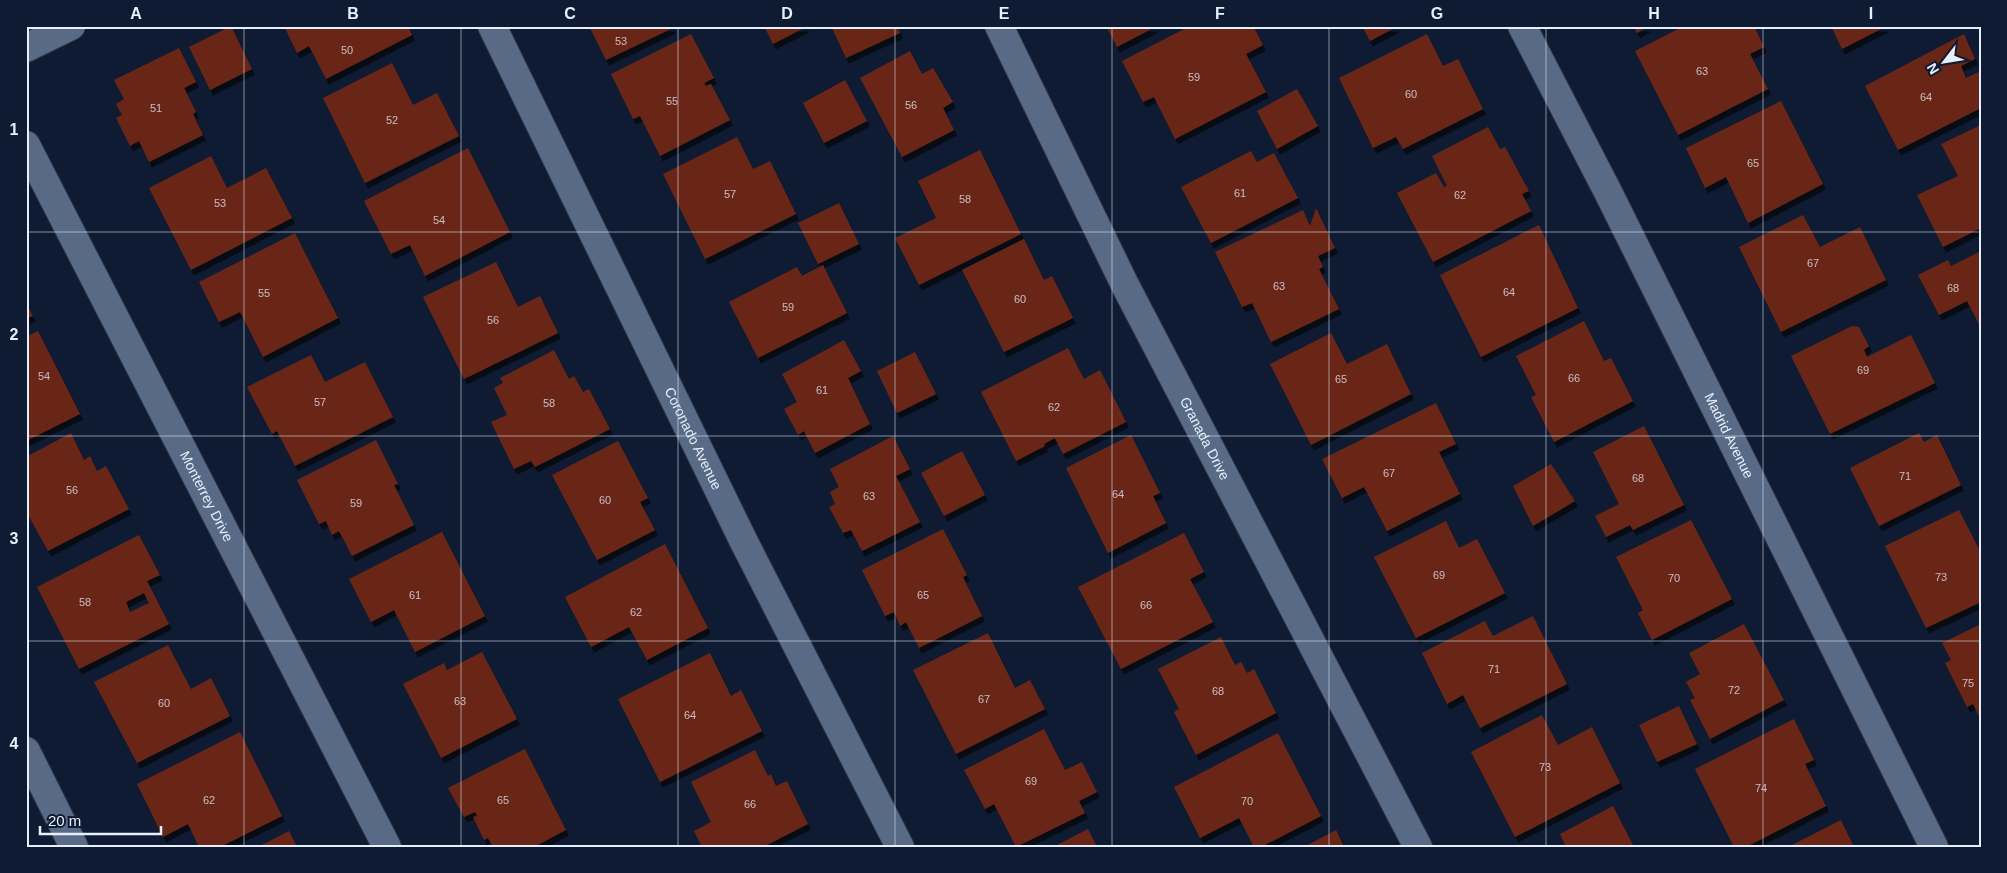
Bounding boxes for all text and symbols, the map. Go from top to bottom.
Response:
text: A [130,5,142,22]
text: B [347,5,359,22]
text: C [564,5,576,22]
text: D [781,5,793,22]
text: E [999,5,1010,22]
text: F [1215,5,1225,22]
text: G [1431,5,1443,22]
text: H [1648,5,1660,22]
text: I [1869,5,1873,22]
house number: 53 [615,35,627,47]
north arrow [1920,38,1970,88]
house number: 50 [341,44,353,56]
text: N [1923,60,1942,77]
house number: 63 [1696,65,1708,77]
house number: 59 [1188,71,1200,83]
house number: 60 [1405,88,1417,100]
house number: 64 [1920,91,1932,103]
house number: 55 [666,95,678,107]
house number: 56 [905,99,917,111]
house number: 51 [150,102,162,114]
house number: 52 [386,114,398,126]
text: 1 [10,121,19,138]
house number: 65 [1747,157,1759,169]
house number: 61 [1234,187,1246,199]
house number: 57 [724,188,736,200]
house number: 62 [1454,189,1466,201]
house number: 58 [959,193,971,205]
house number: 53 [214,197,226,209]
house number: 54 [433,214,445,226]
house number: 67 [1807,257,1819,269]
house number: 63 [1273,280,1285,292]
house number: 68 [1947,282,1959,294]
house number: 64 [1503,286,1515,298]
house number: 55 [258,287,270,299]
house number: 60 [1014,293,1026,305]
house number: 59 [782,301,794,313]
house number: 56 [487,314,499,326]
text: 2 [10,326,19,343]
house number: 69 [1857,364,1869,376]
house number: 54 [38,370,50,382]
house number: 66 [1568,372,1580,384]
house number: 65 [1335,373,1347,385]
house number: 61 [816,384,828,396]
street label: Coronado Avenue [662,385,725,492]
street label: Madrid Avenue [1701,390,1757,481]
street label: Granada Drive [1177,394,1233,483]
house number: 57 [314,396,326,408]
house number: 58 [543,397,555,409]
house number: 62 [1048,401,1060,413]
street label: Monterrey Drive [177,448,237,544]
house number: 67 [1383,467,1395,479]
house number: 71 [1899,470,1911,482]
house number: 68 [1632,472,1644,484]
house number: 56 [66,484,78,496]
house number: 64 [1112,488,1124,500]
house number: 63 [863,490,875,502]
house number: 60 [599,494,611,506]
house number: 59 [350,497,362,509]
text: 3 [10,530,19,547]
house number: 69 [1433,569,1445,581]
house number: 73 [1935,571,1947,583]
house number: 70 [1668,572,1680,584]
house number: 61 [409,589,421,601]
house number: 65 [917,589,929,601]
house number: 58 [79,596,91,608]
house number: 66 [1140,599,1152,611]
house number: 62 [630,606,642,618]
house number: 71 [1488,663,1500,675]
house number: 75 [1962,677,1974,689]
house number: 72 [1728,684,1740,696]
house number: 68 [1212,685,1224,697]
house number: 67 [978,693,990,705]
house number: 63 [454,695,466,707]
house number: 60 [158,697,170,709]
house number: 64 [684,709,696,721]
text: 4 [10,735,19,752]
house number: 73 [1539,761,1551,773]
house number: 69 [1025,775,1037,787]
house number: 74 [1755,782,1767,794]
house number: 62 [203,794,215,806]
house number: 65 [497,794,509,806]
house number: 70 [1241,795,1253,807]
house number: 66 [744,798,756,810]
scale bar [40,803,161,835]
text: 20 m [48,812,81,829]

